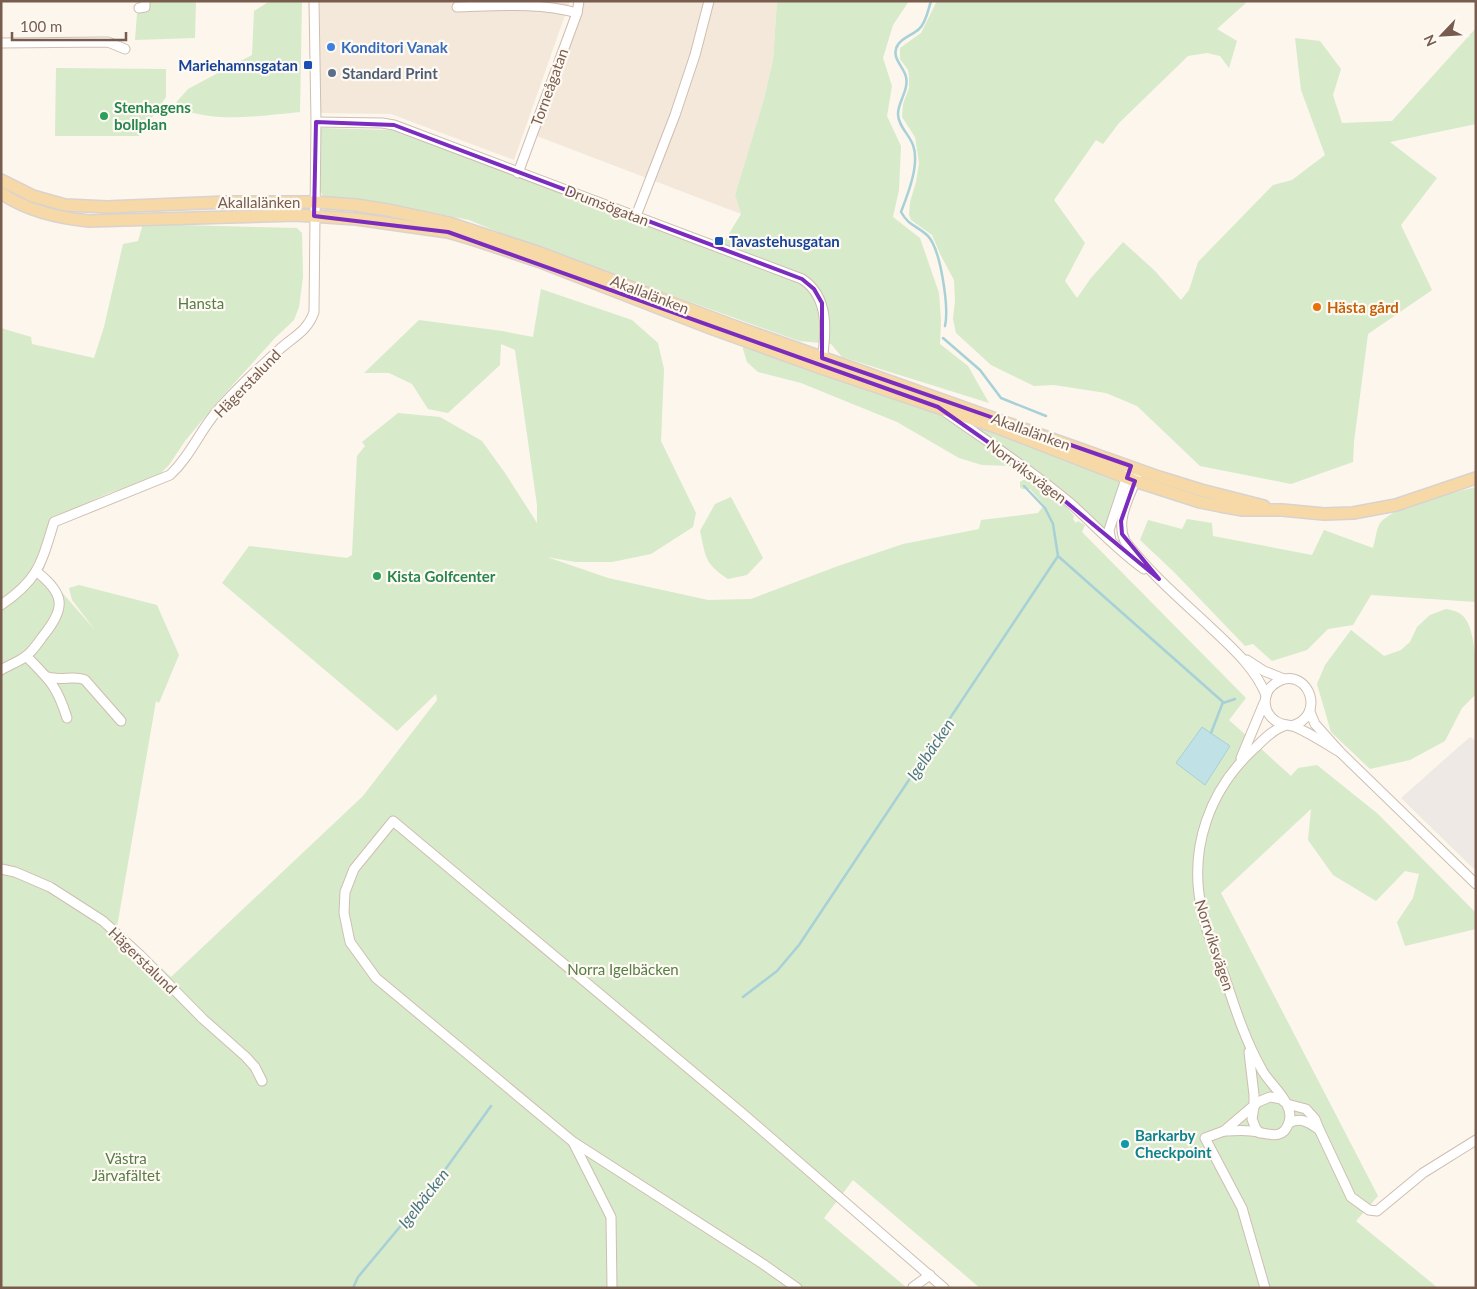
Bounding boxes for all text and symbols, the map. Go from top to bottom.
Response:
scale bar [12,10,126,42]
north arrow [1417,10,1467,60]
text: 100 m [20,17,62,35]
text: N [1420,32,1440,49]
place label: Konditori Vanak [341,38,449,56]
marker: Konditori Vanak [325,41,337,53]
street label: Torneågatan [527,46,571,128]
place label: Mariehamnsgatan [178,56,298,74]
marker: Mariehamnsgatan [302,59,314,71]
place label: Standard Print [342,64,438,82]
marker: Standard Print [326,67,338,79]
place label: Stenhagens bollplan [114,98,191,133]
marker: Stenhagens bollplan [98,110,110,122]
street label: Drumsögatan [562,181,652,229]
street label: Akallalänken [218,193,300,211]
place label: Tavastehusgatan [729,232,840,250]
marker: Tavastehusgatan [713,235,725,247]
street label: Akallalänken [608,271,692,317]
park label: Hansta [178,294,224,312]
place label: Hästa gård [1327,298,1399,316]
marker: Hästa gård [1311,301,1323,313]
street label: Hägerstalund [210,345,284,421]
street label: Akallalänken [989,408,1073,454]
street label: Norrviksvägen [984,435,1070,507]
place label: Kista Golfcenter [387,567,496,585]
marker: Kista Golfcenter [371,570,383,582]
water label: Igelbäcken [903,715,957,783]
street label: Norrviksvägen [1192,897,1238,993]
street label: Hägerstalund [105,923,181,997]
park label: Norra Igelbäcken [567,960,679,978]
place label: Barkarby Checkpoint [1135,1126,1212,1161]
marker: Barkarby Checkpoint [1119,1138,1131,1150]
park label: Västra Järvafältet [92,1149,161,1184]
water label: Igelbäcken [394,1165,452,1231]

